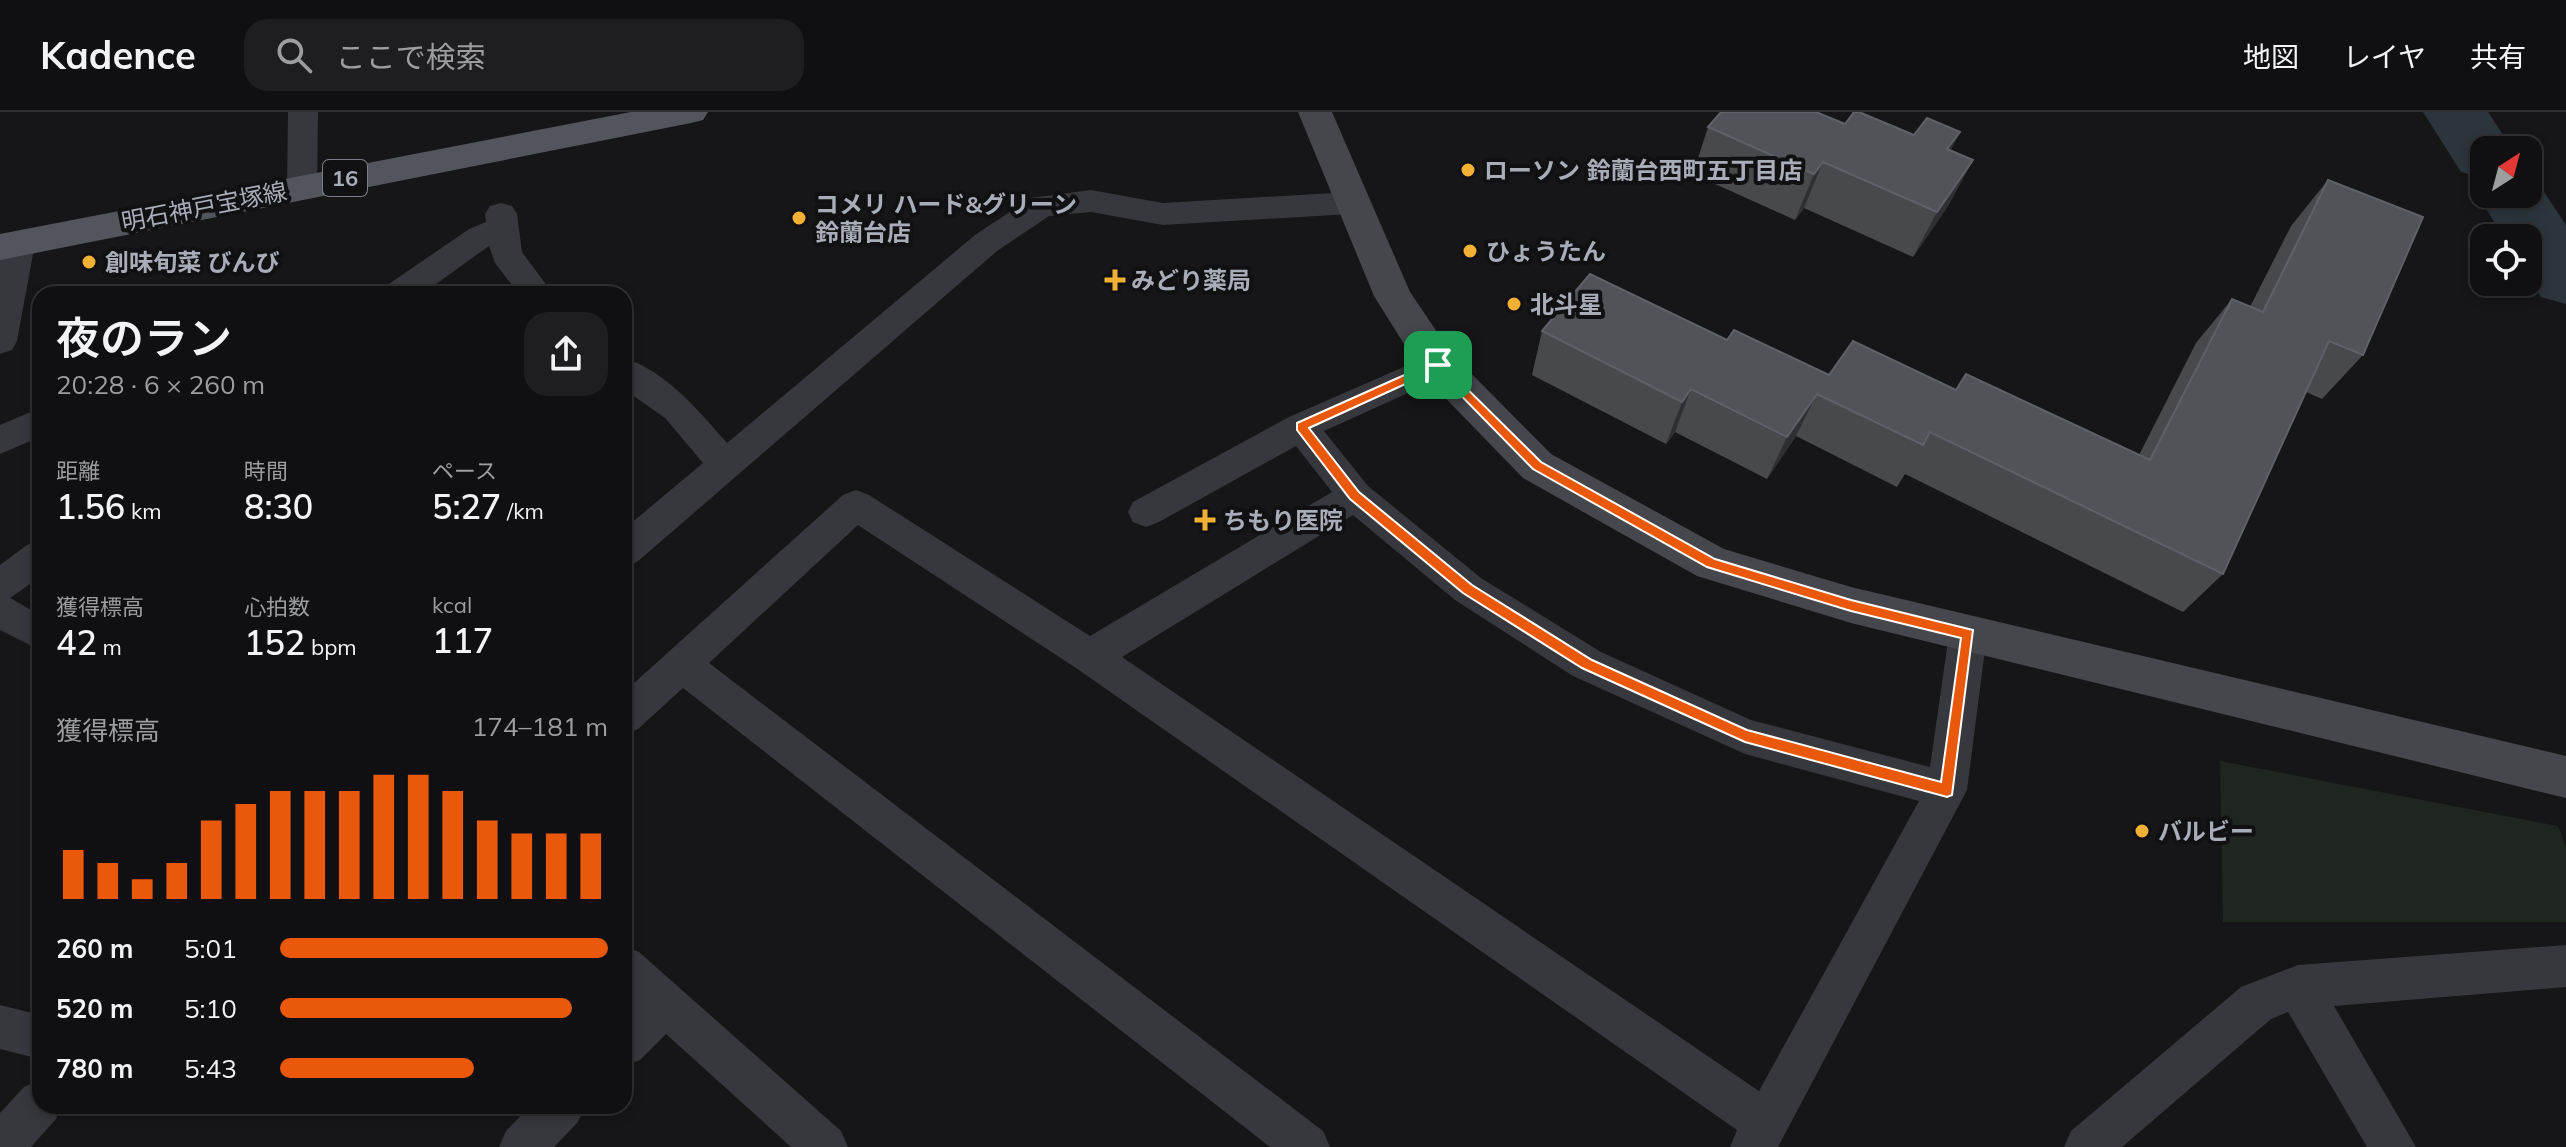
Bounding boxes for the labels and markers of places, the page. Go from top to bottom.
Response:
place label: ローソン 鈴蘭台西町五丁目店 [1484,155,1803,185]
marker: ローソン 鈴蘭台西町五丁目店 [1459,161,1477,179]
place label: コメリ ハード&グリーン 鈴蘭台店 [815,189,1077,247]
marker: コメリ ハード&グリーン 鈴蘭台店 [790,209,808,227]
place label: ひょうたん [1486,236,1606,266]
marker: ひょうたん [1461,242,1479,260]
place label: 創味旬菜 びんび [105,247,280,277]
marker: 創味旬菜 びんび [80,253,98,271]
place label: みどり薬局 [1131,265,1251,295]
marker: みどり薬局 [1106,271,1124,289]
place label: 北斗星 [1530,289,1602,319]
marker: 北斗星 [1505,295,1523,313]
pin [1404,331,1472,399]
place label: ちもり医院 [1223,505,1343,535]
marker: ちもり医院 [1194,509,1216,531]
place label: バルビー [2158,816,2254,846]
marker: バルビー [2133,822,2151,840]

